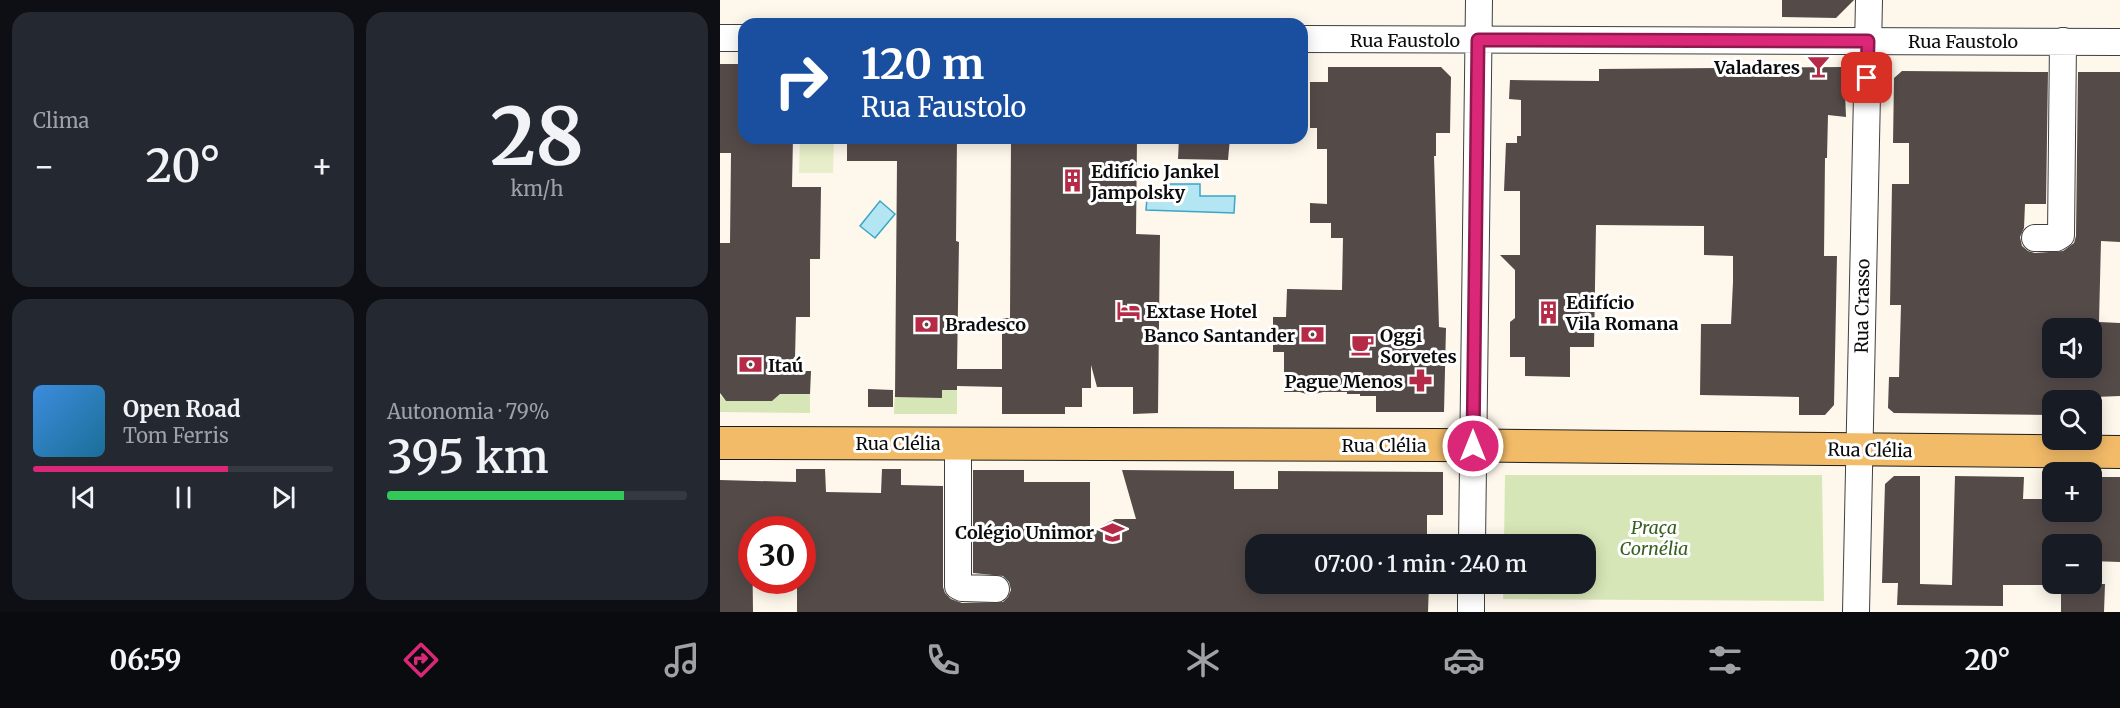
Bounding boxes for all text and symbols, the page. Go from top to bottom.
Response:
street label: Rua Faustolo [1350,29,1460,52]
street label: Rua Faustolo [1908,30,2018,53]
text: 120 m [861,38,984,90]
icon: right [762,42,840,120]
pin [1841,52,1892,103]
bar icon: Valadares [1805,54,1831,80]
place label: Valadares [1713,56,1800,79]
icon: arrive [1850,61,1883,94]
text: 28 [490,88,584,186]
text: Rua Faustolo [861,90,1026,124]
text: Clima [33,108,89,133]
text: 20° [145,138,221,194]
text: − [33,146,55,187]
text: + [311,146,333,187]
place label: Edifício Jankel Jampolsky [1090,160,1219,204]
building icon: Edifício Jankel Jampolsky [1060,168,1086,194]
text: km/h [511,176,563,201]
street label: Rua Crasso [1850,258,1874,354]
place label: Edifício Vila Romana [1565,291,1679,335]
hotel icon: Extase Hotel [1115,298,1141,324]
building icon: Edifício Vila Romana [1535,299,1561,325]
place label: Extase Hotel [1146,300,1257,323]
bank icon: Bradesco [914,311,940,337]
place label: Bradesco [945,313,1026,336]
map controls [2042,318,2102,594]
button: sound [2042,318,2102,378]
bank icon: Banco Santander [1300,322,1326,348]
place label: Banco Santander [1144,324,1295,347]
place label: Oggi Sorvetes [1380,324,1457,368]
cafe icon: Oggi Sorvetes [1349,332,1375,358]
bank icon: Itaú [737,352,763,378]
place label: Itaú [768,354,803,377]
pharmacy icon: Pague Menos [1408,368,1434,394]
place label: Pague Menos [1285,370,1403,393]
button: search [2042,390,2102,450]
text: Open Road [123,395,241,423]
text: Autonomia · 79% [387,399,549,424]
position arrow [1441,414,1505,478]
text: Tom Ferris [123,423,229,448]
text: 395 km [387,429,549,485]
street label: Rua Clélia [855,432,941,455]
street label: Rua Clélia [1341,434,1427,457]
street label: Rua Clélia [1827,438,1913,462]
button: + [2042,462,2102,522]
icon: previous [67,481,100,514]
icon: pause [167,481,200,514]
icon: next [267,481,300,514]
speed limit sign: 30 [738,516,816,594]
park label: Praça Cornélia [1620,516,1688,560]
school or university icon: Colégio Unimor [1099,519,1125,545]
place label: Colégio Unimor [955,521,1094,544]
button: − [2042,534,2102,594]
text: 07:00 · 1 min · 240 m [1314,550,1527,578]
icon: directions [400,639,442,681]
icon: music [661,639,703,681]
icon: phone [922,639,964,681]
icon: climate [1182,639,1224,681]
icon: car [1443,639,1485,681]
icon: filters [1704,639,1746,681]
text: 06:59 [109,643,181,677]
text: 20° [1965,643,2011,677]

